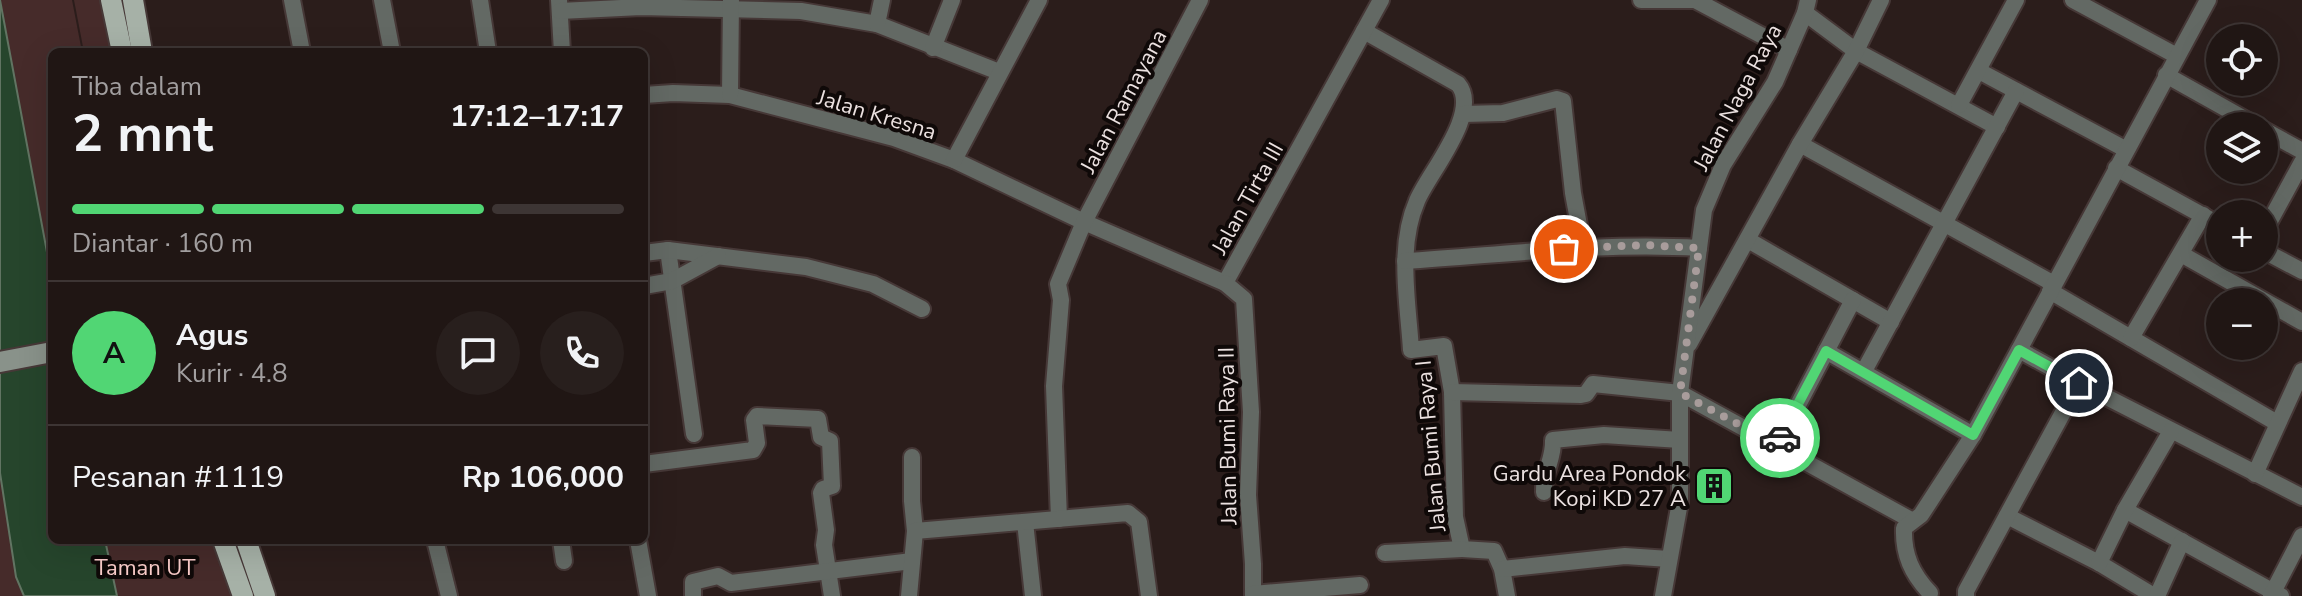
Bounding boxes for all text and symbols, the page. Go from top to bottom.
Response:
street label: Jalan Naga Raya [1686,19,1789,177]
street label: Jalan Ramayana [1073,24,1174,179]
map controls [2206,24,2278,360]
button: locate [2206,24,2278,96]
text: Tiba dalam [72,69,202,104]
street label: Jalan Kresna [813,82,940,147]
text: 17:12–17:17 [450,96,624,137]
text: 2 mnt [72,98,213,169]
button: layers [2206,112,2278,184]
street label: Jalan Tirta III [1204,137,1291,261]
button: + [2206,200,2278,272]
pin [1530,215,1598,283]
text: Diantar · 160 m [72,226,253,261]
icon: bag [1542,227,1586,271]
button: − [2206,288,2278,360]
button: chat [436,311,520,395]
button: phone [540,311,624,395]
text: Agus [176,315,248,356]
text: A [103,333,125,374]
street label: Jalan Bumi Raya II [1211,347,1245,526]
pin [2045,349,2113,417]
text: Kurir · 4.8 [176,356,288,391]
street label: Jalan Bumi Raya I [1409,359,1454,534]
icon: home [2057,361,2101,405]
courier [1740,398,1820,478]
icon: car [1758,416,1802,460]
text: Pesanan #1119 [72,457,284,498]
text: Rp 106,000 [462,457,624,498]
place label: Gardu Area Pondok Kopi KD 27 A [1493,459,1687,514]
building icon: Gardu Area Pondok Kopi KD 27 A [1693,465,1735,507]
park label: Taman UT [94,553,196,583]

